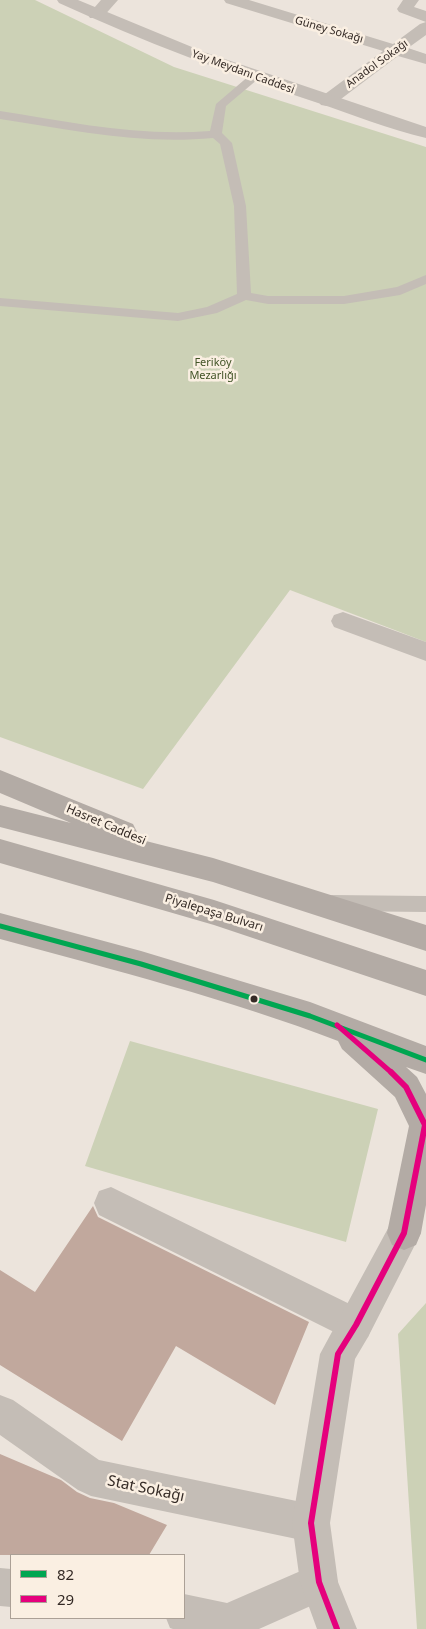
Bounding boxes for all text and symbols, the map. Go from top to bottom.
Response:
street label: Güney Sokağı [293,14,365,46]
street label: Anadol Sokağı [343,37,411,91]
street label: Yay Meydanı Caddesi [190,47,296,97]
park label: Feriköy Mezarlığı [189,356,237,382]
street label: Hasret Caddesi [64,802,148,848]
street label: Piyalepaşa Bulvarı [163,891,265,935]
unlabelled marker [249,994,259,1004]
street label: Stat Sokağı [106,1472,186,1506]
legend [10,1554,185,1619]
text: 82 [57,1564,74,1584]
text: 29 [57,1589,74,1609]

